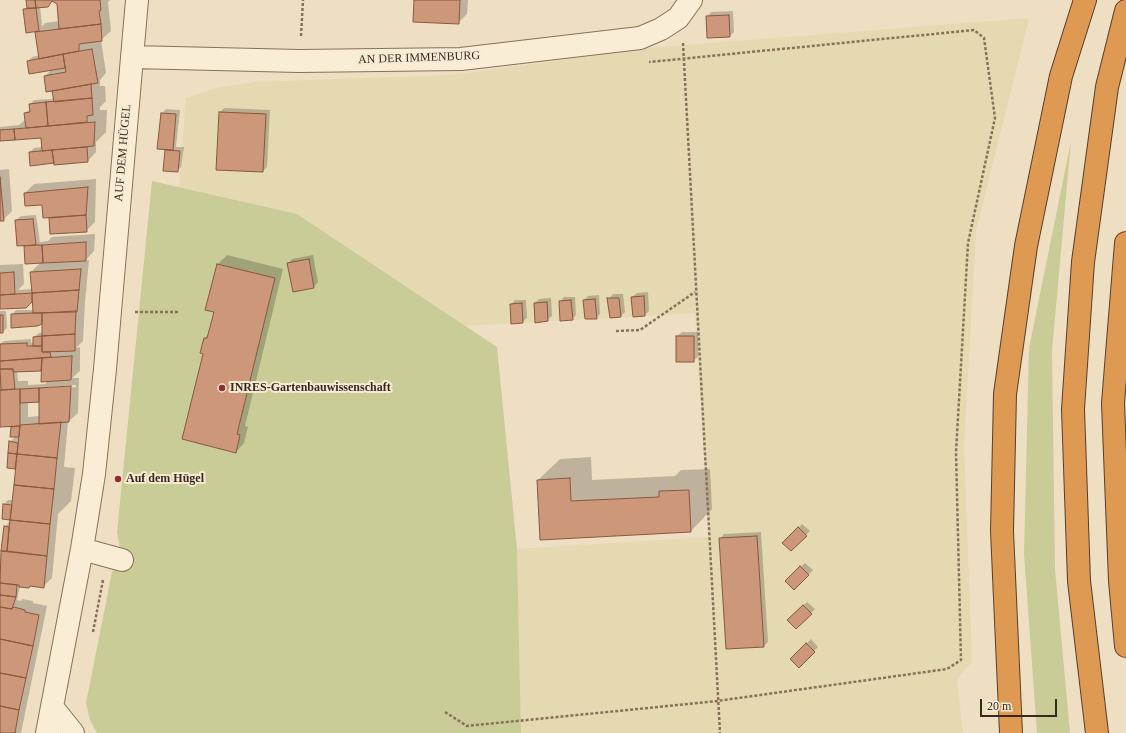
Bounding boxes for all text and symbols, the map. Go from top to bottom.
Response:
street label: AN DER IMMENBURG [358,49,480,67]
street label: AUF DEM HÜGEL [112,104,134,202]
place label: INRES-Gartenbauwissenschaft [230,381,391,395]
marker: INRES-Gartenbauwissenschaft [217,383,227,393]
place label: Auf dem Hügel [126,472,204,486]
marker: Auf dem Hügel [113,474,123,484]
scale bar [982,691,1059,717]
text: 20 m [987,699,1011,713]

